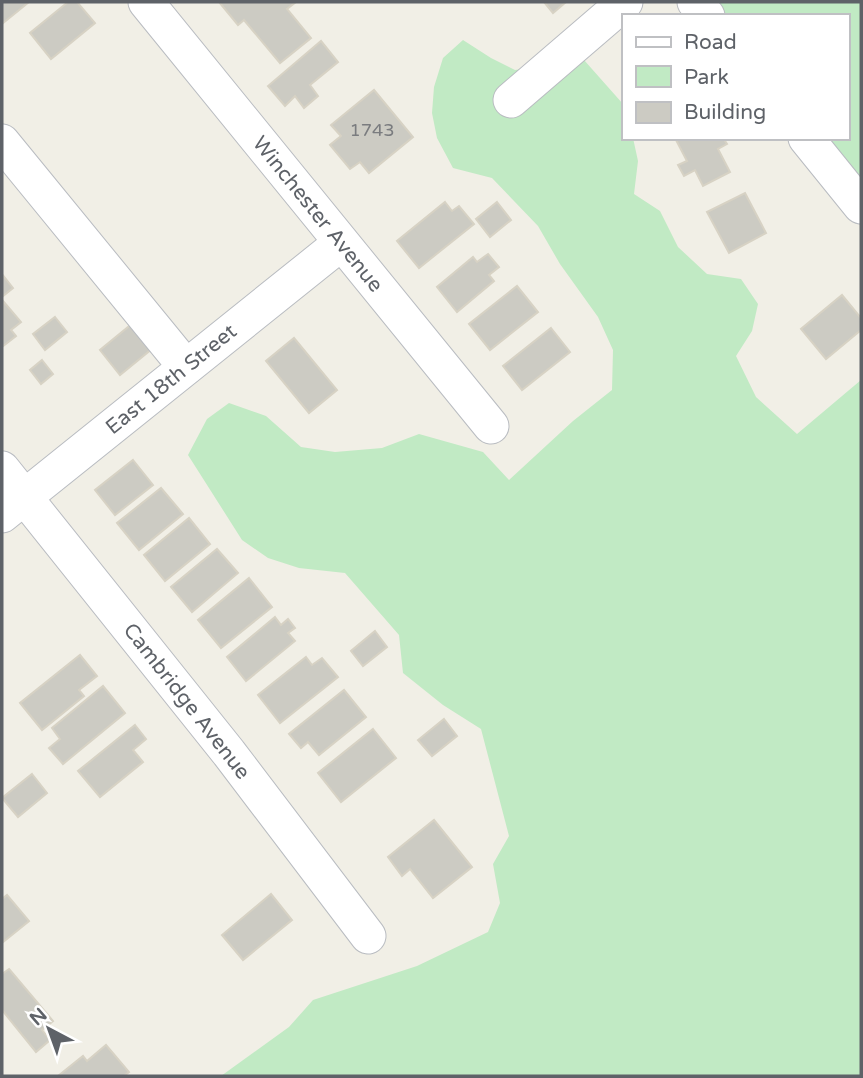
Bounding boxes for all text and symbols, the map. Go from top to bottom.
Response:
legend [622,14,849,140]
text: Road [684,30,737,55]
text: Park [684,65,729,90]
text: Building [684,100,766,125]
house number: 1743 [349,119,395,141]
street label: Winchester Avenue [247,131,388,297]
street label: East 18th Street [101,319,242,440]
street label: Cambridge Avenue [118,618,255,784]
north arrow [14,994,84,1064]
text: N [26,1004,51,1030]

